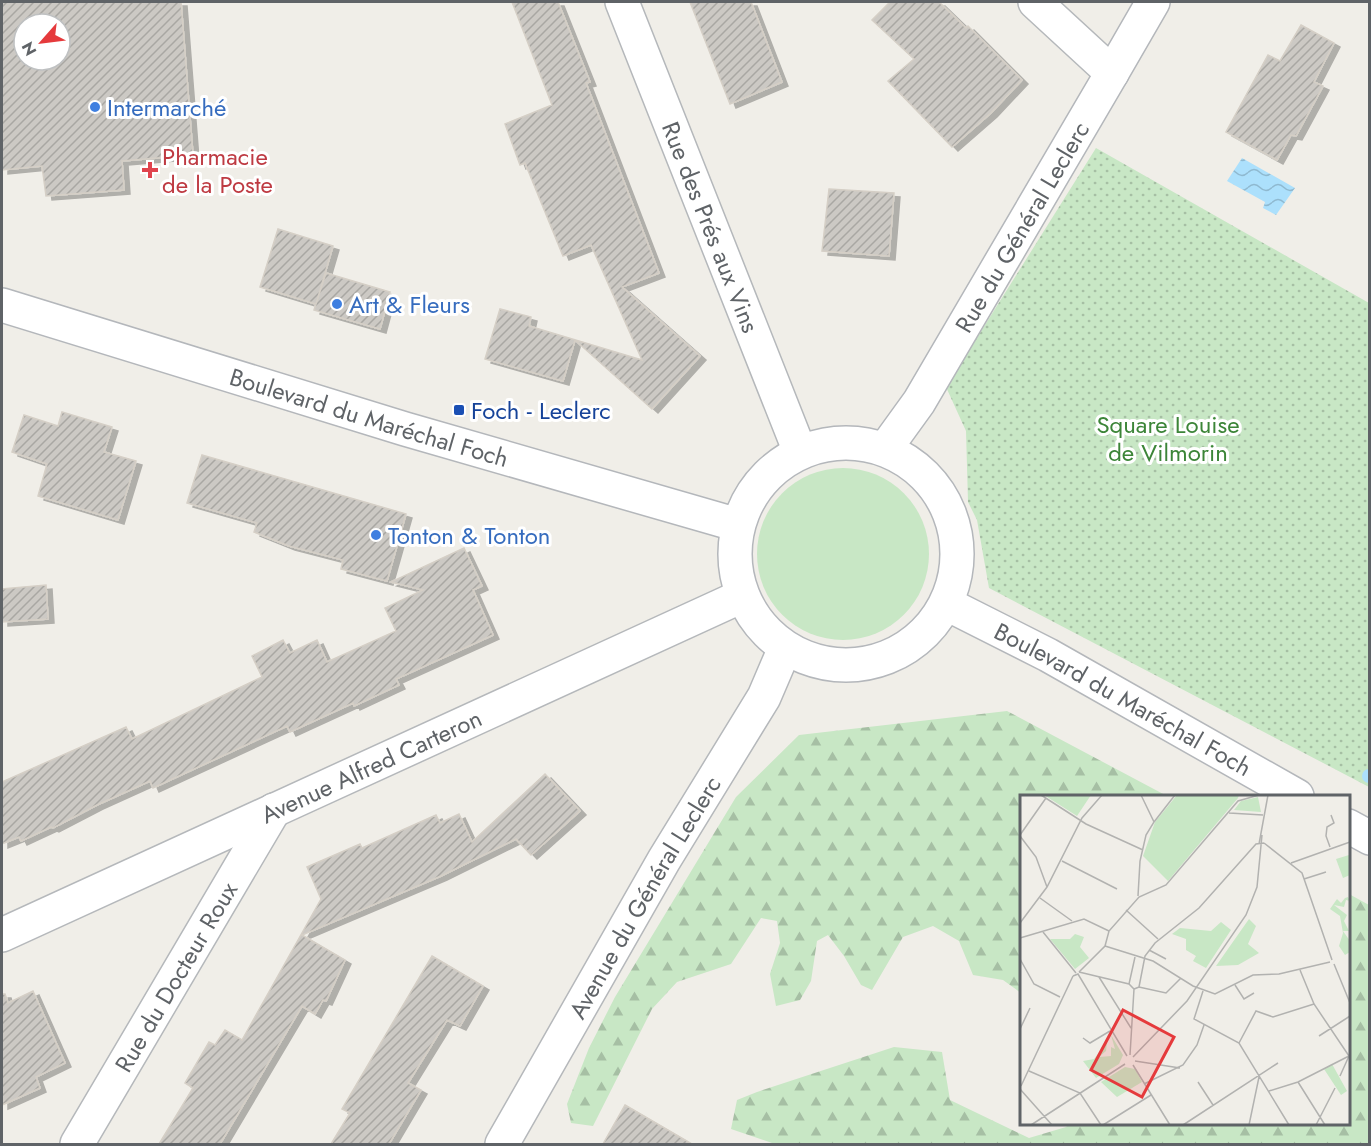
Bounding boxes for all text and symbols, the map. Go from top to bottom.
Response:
north arrow [12,12,72,72]
text: N [16,38,42,60]
place label: Intermarché [107,90,226,125]
marker: Intermarché [88,100,102,114]
street label: Rue du Général Leclerc [946,115,1097,339]
street label: Rue des Prés aux Vins [653,116,769,338]
place label: Pharmacie de la Poste [162,139,273,202]
marker: Pharmacie de la Poste [143,163,157,177]
place label: Art & Fleurs [349,287,470,322]
marker: Art & Fleurs [330,297,344,311]
street label: Boulevard du Maréchal Foch [226,359,513,475]
place label: Foch - Leclerc [471,393,611,428]
marker: Foch - Leclerc [452,403,466,417]
park label: Square Louise de Vilmorin [1096,407,1240,470]
place label: Tonton & Tonton [388,518,550,553]
marker: Tonton & Tonton [369,528,383,542]
street label: Boulevard du Maréchal Foch [988,613,1258,784]
street label: Avenue Alfred Carteron [255,700,487,832]
street label: Avenue du Général Leclerc [560,769,729,1025]
inset map [1020,795,1350,1125]
street label: Rue du Docteur Roux [106,874,246,1079]

